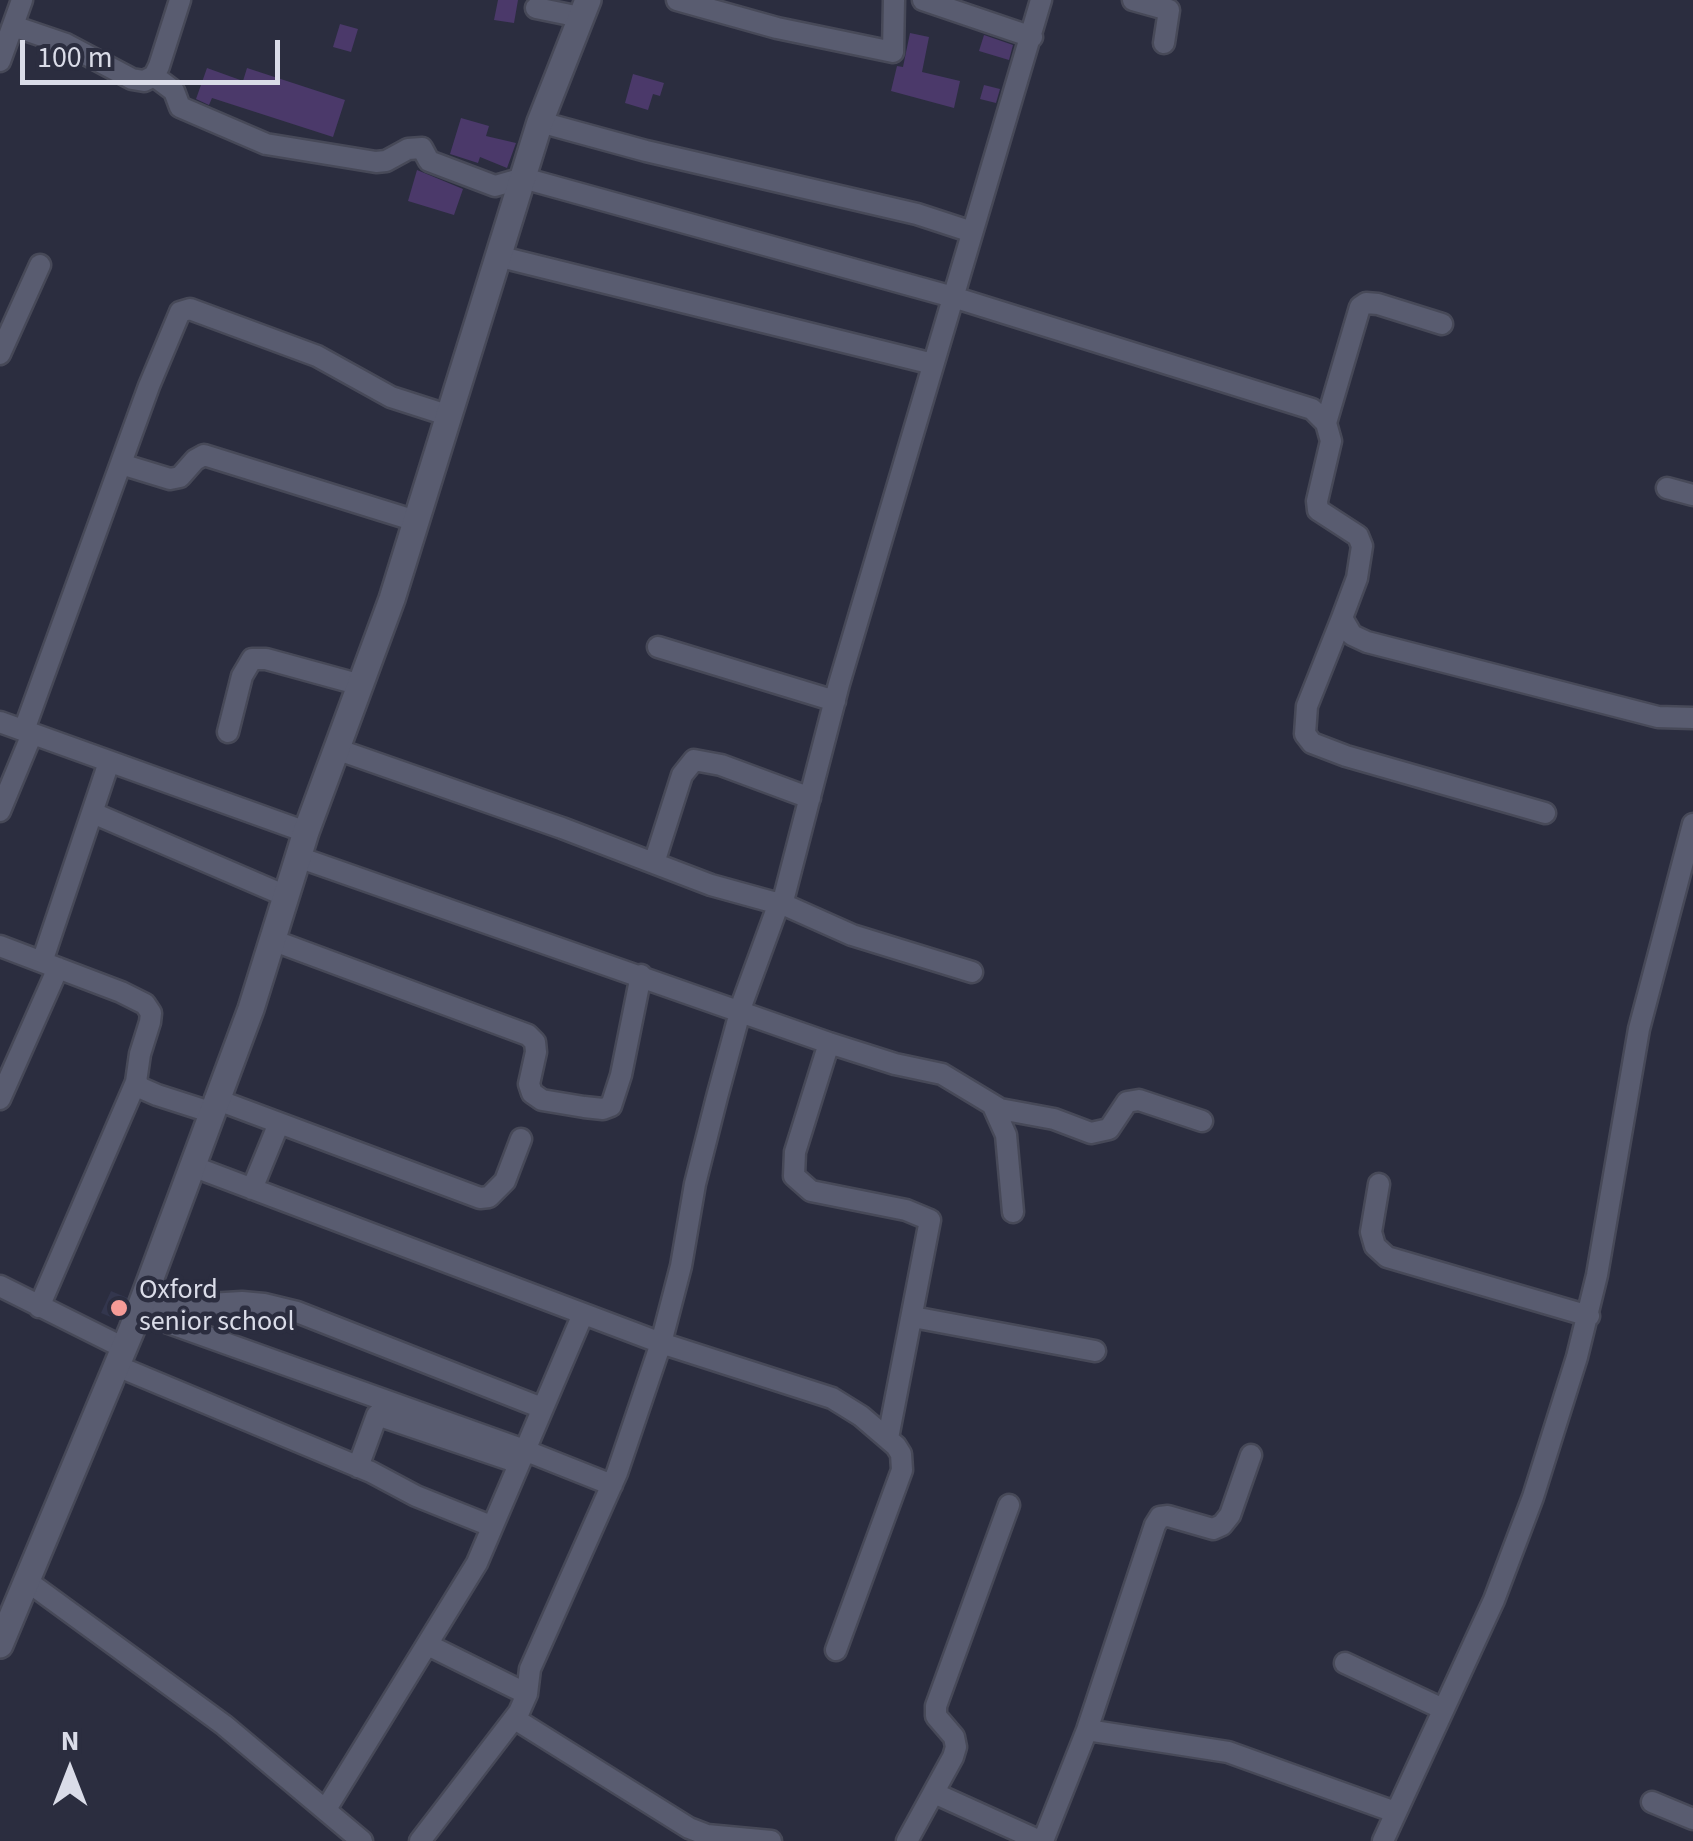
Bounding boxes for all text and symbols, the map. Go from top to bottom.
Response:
scale bar [25,20,285,82]
text: 100 m [37,36,113,79]
place label: Oxford senior school [139,1275,295,1341]
marker: Oxford senior school [108,1297,130,1319]
north arrow [20,1721,120,1821]
text: N [61,1721,79,1761]

